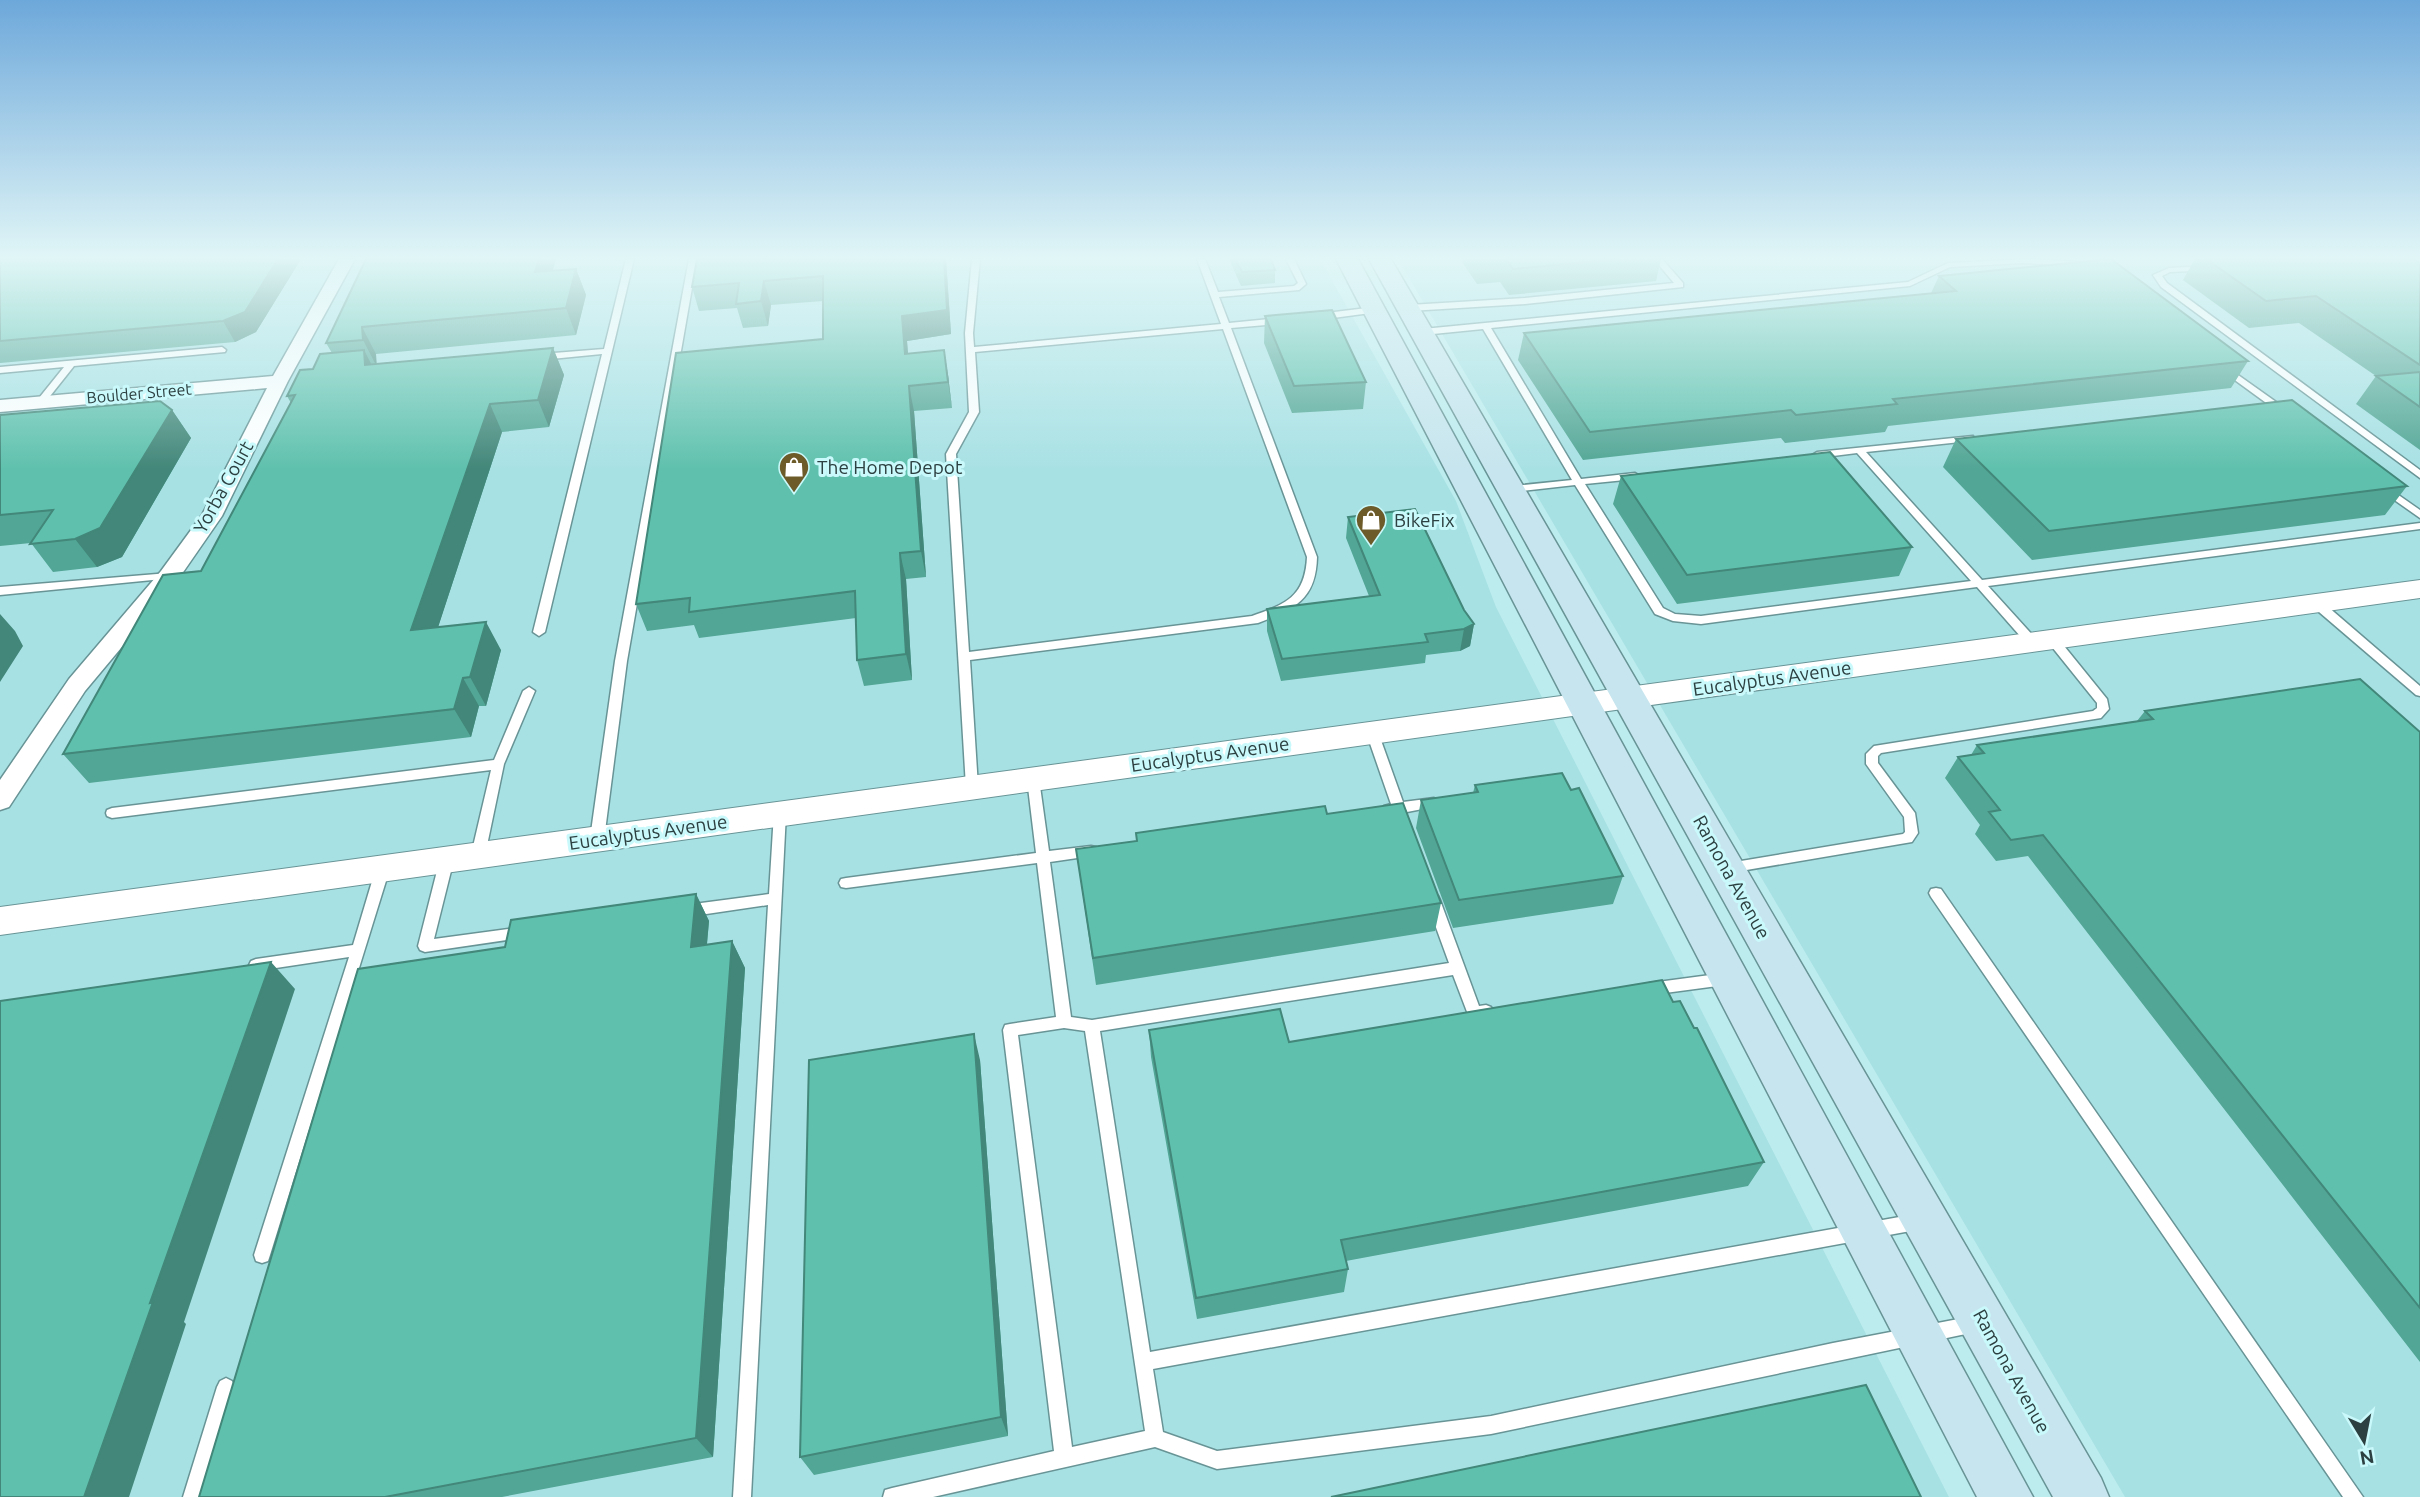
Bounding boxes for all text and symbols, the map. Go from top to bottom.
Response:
street label: Boulder Street [86,379,193,407]
street label: Yorba Court [189,437,258,537]
shop icon: The Home Depot [777,450,811,494]
place label: The Home Depot [817,456,963,478]
shop icon: BikeFix [1354,503,1388,547]
place label: BikeFix [1394,509,1455,531]
street label: Eucalyptus Avenue [1691,656,1853,700]
street label: Eucalyptus Avenue [1129,732,1291,776]
street label: Eucalyptus Avenue [567,810,729,854]
street label: Ramona Avenue [1689,811,1775,943]
street label: Ramona Avenue [1969,1305,2055,1437]
north arrow [2329,1406,2399,1476]
text: N [2358,1446,2376,1470]

